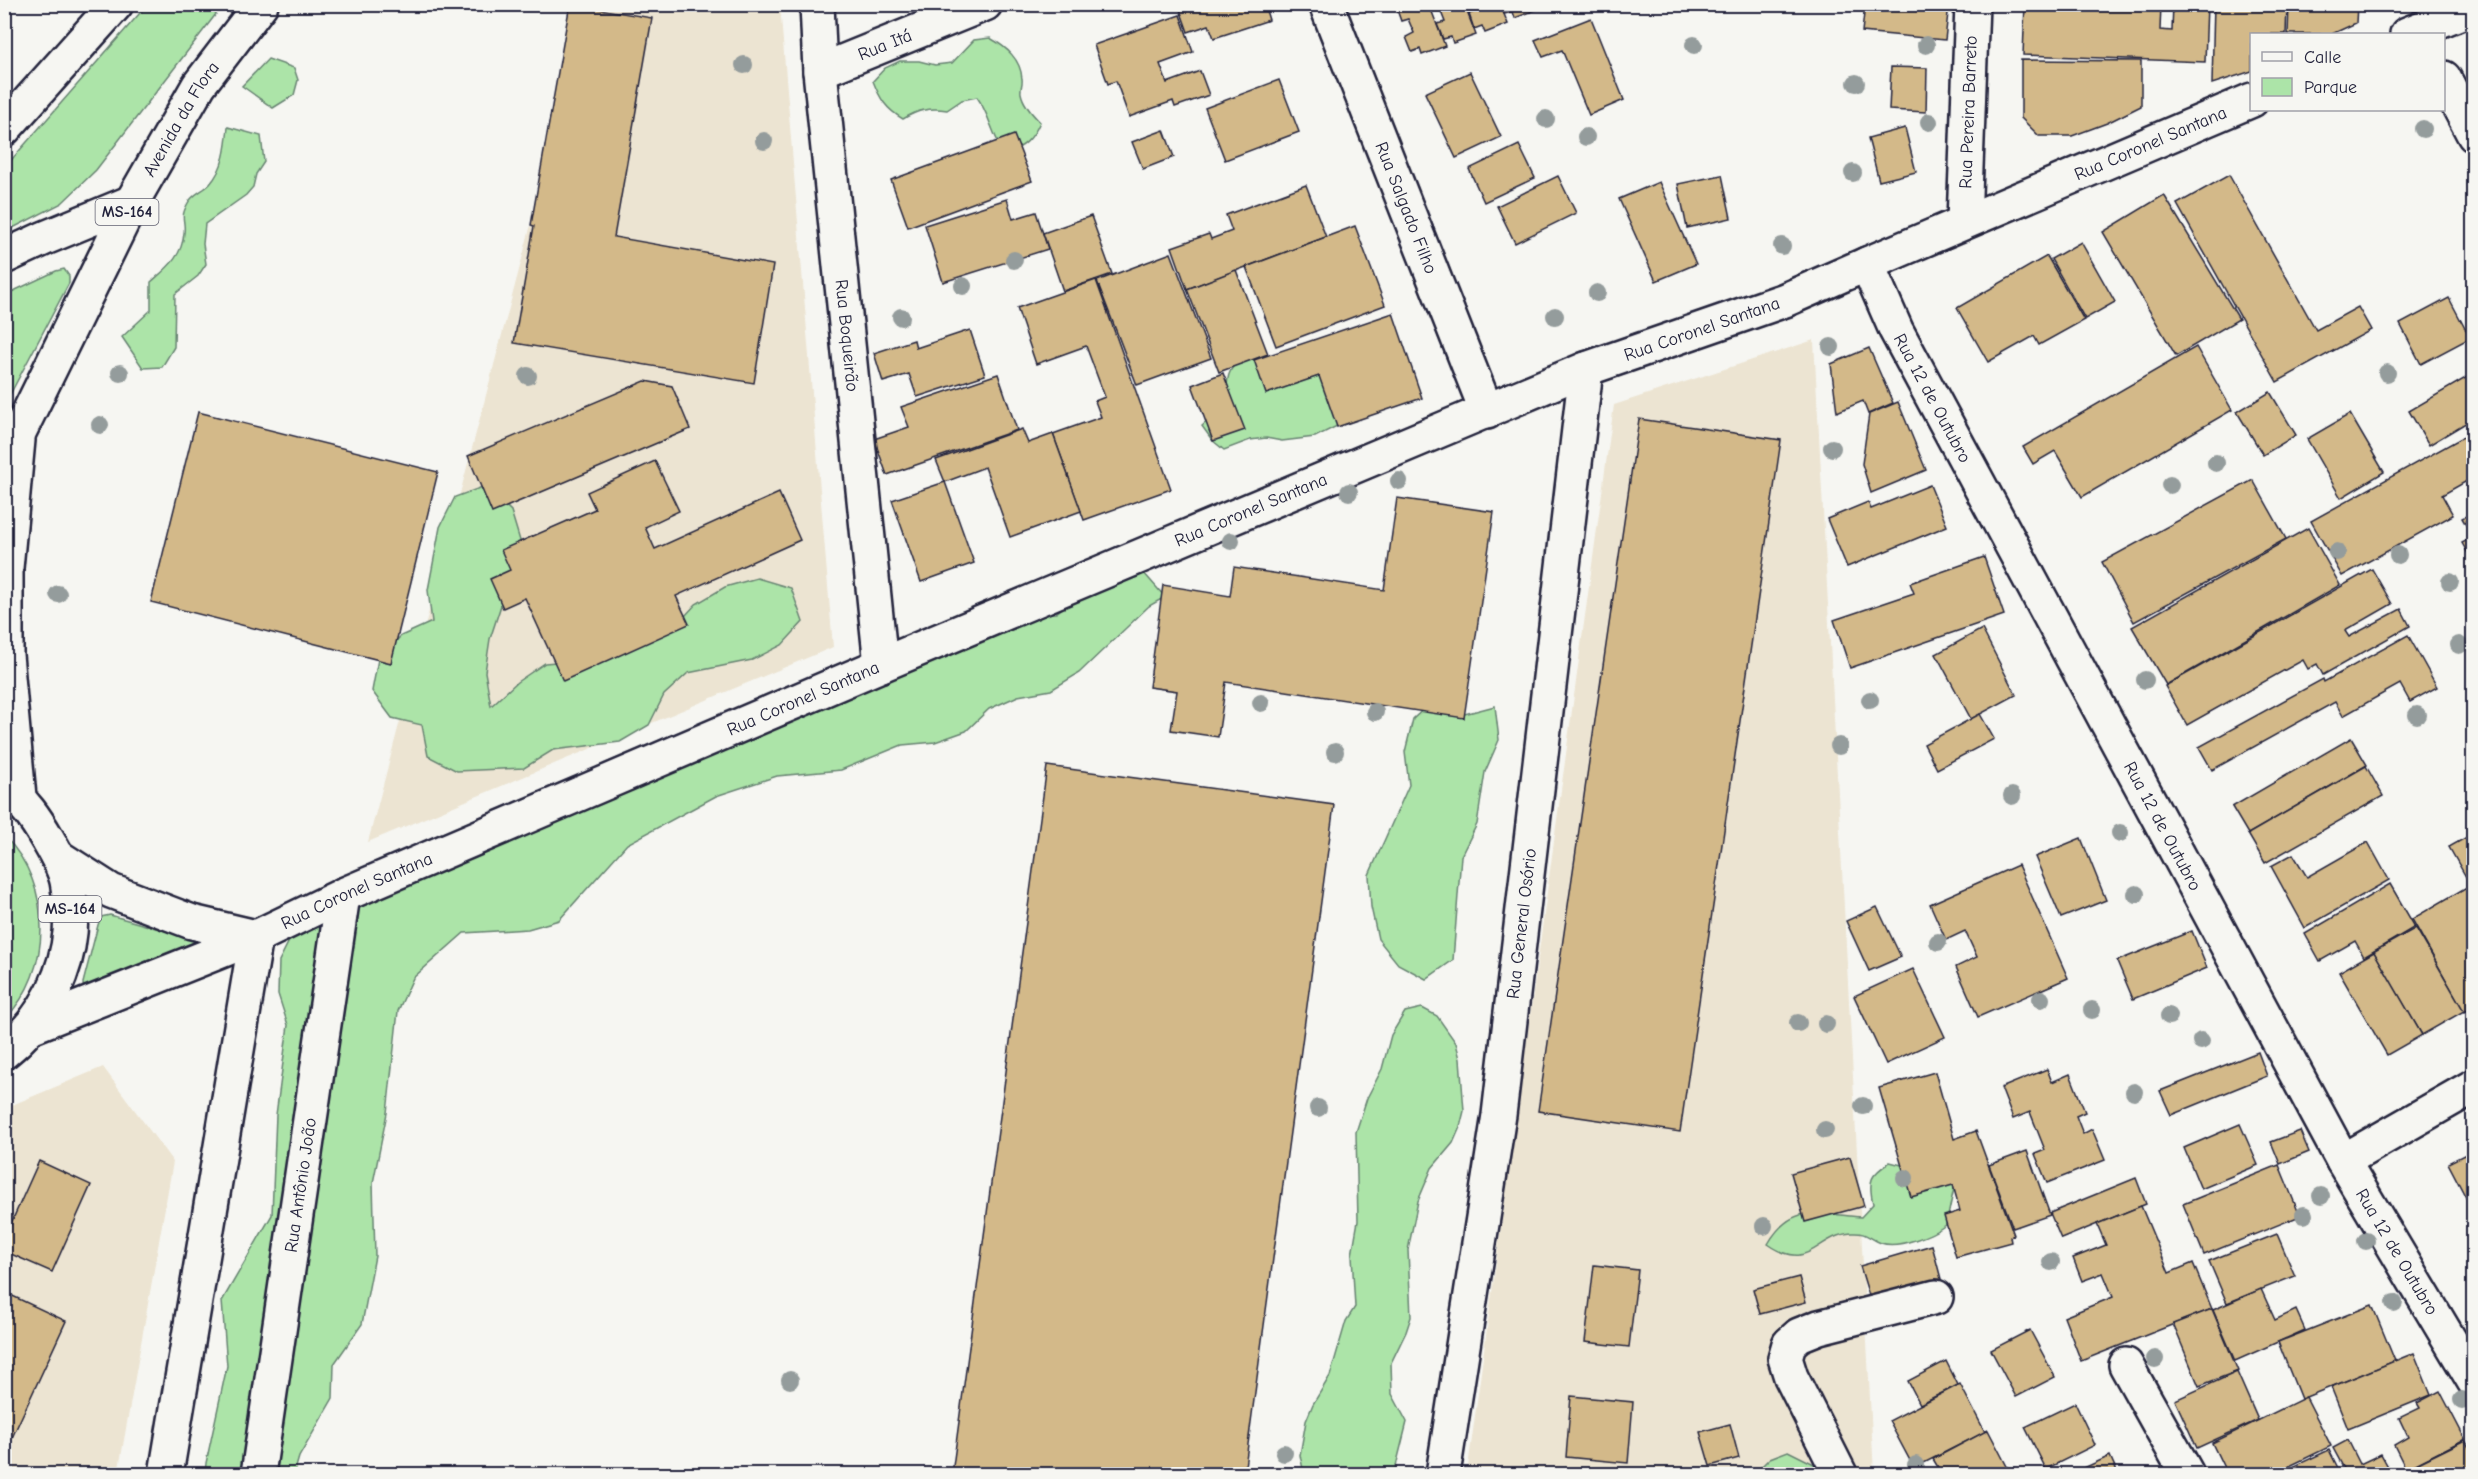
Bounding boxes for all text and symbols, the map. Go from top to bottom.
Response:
street label: Rua Itá [855,24,915,65]
legend [2250,33,2445,111]
street label: Rua Pereira Barreto [1955,35,1981,189]
text: Calle [2304,47,2341,68]
street label: Avenida da Flora [138,57,224,180]
text: Parque [2304,77,2357,98]
street label: Rua Coronel Santana [2071,102,2230,185]
street label: Rua Salgado Filho [1371,139,1442,277]
road number: MS-164 [96,199,158,225]
street label: Rua Boqueirão [831,278,863,393]
street label: Rua Coronel Santana [1621,292,1783,366]
street label: Rua 12 de Outubro [1889,330,1976,466]
street label: Rua Coronel Santana [1171,468,1330,551]
street label: Rua Coronel Santana [724,657,882,740]
street label: Rua 12 de Outubro [2120,758,2206,894]
street label: Rua General Osório [1502,847,1541,1000]
street label: Rua Coronel Santana [278,848,435,934]
road number: MS-164 [38,896,101,922]
street label: Rua Antônio João [280,1116,321,1254]
street label: Rua 12 de Outubro [2351,1185,2443,1319]

